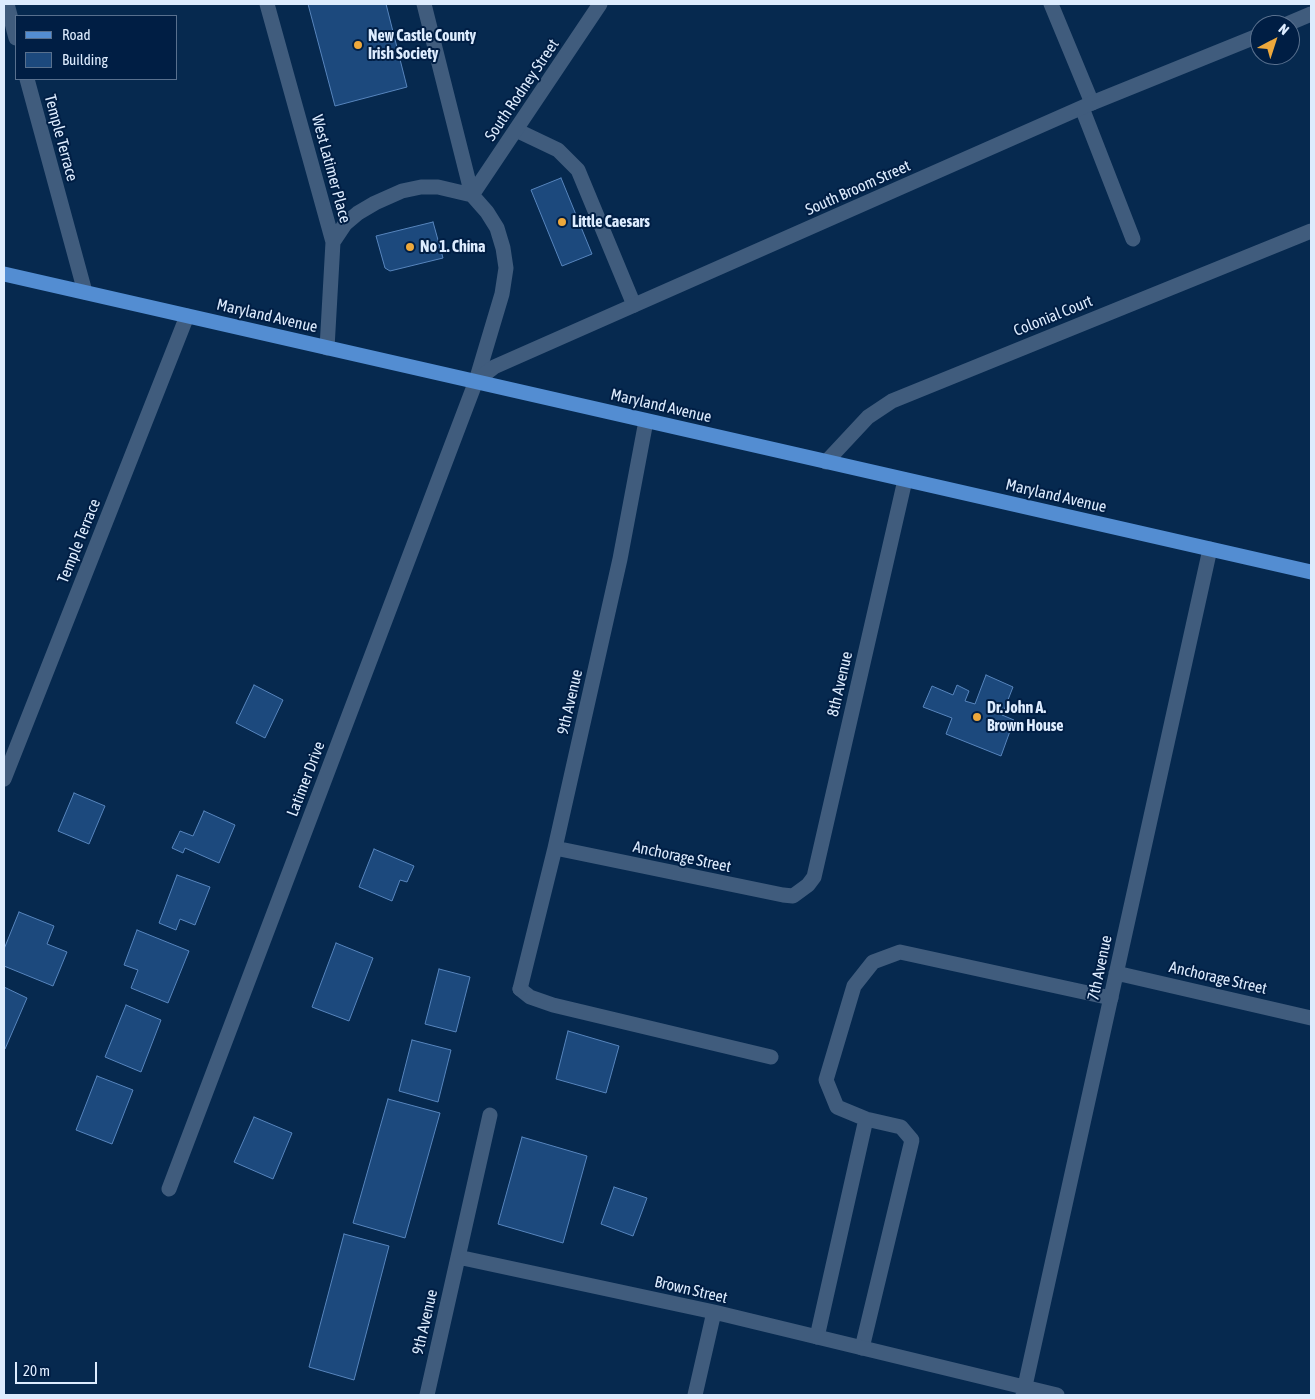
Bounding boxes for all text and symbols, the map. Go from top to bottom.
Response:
legend [15,15,178,80]
north arrow [1250,15,1300,65]
text: N [1276,20,1292,38]
text: Road [62,26,91,43]
place label: New Castle County Irish Society [368,26,476,64]
street label: South Rodney Street [481,36,563,144]
marker: New Castle County Irish Society [352,39,364,51]
text: Building [62,51,108,68]
street label: Temple Terrace [40,93,82,183]
street label: West Latimer Place [307,113,355,225]
street label: South Broom Street [803,156,913,220]
place label: Little Caesars [572,212,650,232]
marker: Little Caesars [556,216,568,228]
place label: No 1. China [420,237,486,257]
marker: No 1. China [404,241,416,253]
street label: Colonial Court [1011,292,1095,340]
street label: Maryland Avenue [215,295,319,337]
street label: Maryland Avenue [609,385,713,427]
street label: Maryland Avenue [1004,475,1108,517]
street label: Temple Terrace [53,496,105,586]
street label: 8th Avenue [823,650,857,718]
street label: 9th Avenue [553,668,587,736]
place label: Dr. John A. Brown House [987,698,1064,736]
marker: Dr. John A. Brown House [971,711,983,723]
street label: Latimer Drive [283,739,329,819]
street label: Anchorage Street [631,837,733,877]
street label: 7th Avenue [1084,934,1116,1002]
street label: Anchorage Street [1167,957,1269,999]
street label: Brown Street [653,1272,729,1308]
street label: 9th Avenue [408,1288,442,1356]
scale bar [18,1352,100,1384]
text: 20 m [23,1362,50,1379]

